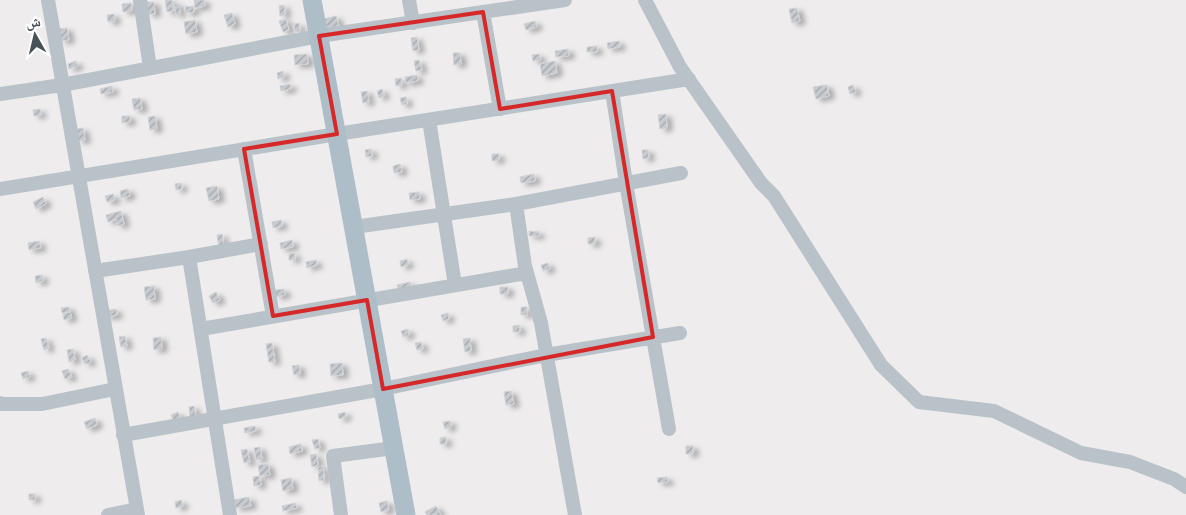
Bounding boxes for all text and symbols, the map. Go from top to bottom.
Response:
north arrow [10,10,60,60]
text: ش [25,12,42,32]

